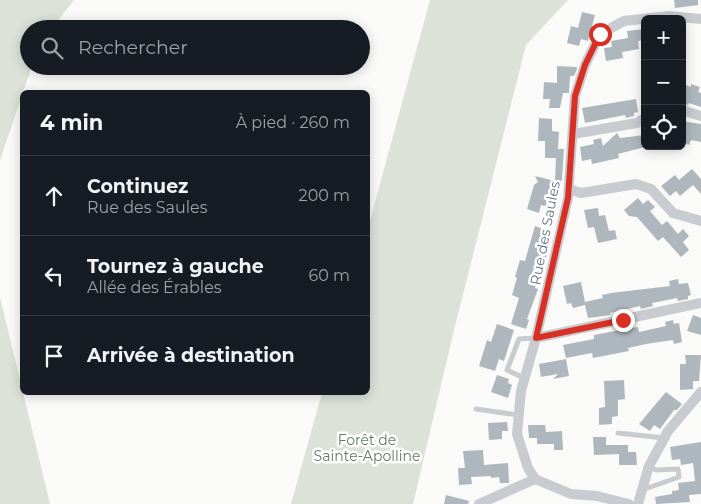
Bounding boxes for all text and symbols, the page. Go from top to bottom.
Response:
map controls [641,15,686,150]
button: + [641,15,686,60]
search box [20,20,370,75]
route start [589,23,612,46]
icon: search [38,34,66,62]
text: Rechercher [78,36,188,59]
button: − [641,60,686,105]
button: locate [641,105,686,150]
text: 4 min [40,110,103,135]
text: À pied · 260 m [236,113,350,132]
text: Continuez [87,175,188,198]
street label: Rue des Saules [526,179,564,286]
icon: ahead [40,182,68,210]
text: 200 m [299,186,350,205]
text: Rue des Saules [87,198,208,217]
text: Tournez à gauche [87,255,264,278]
icon: left [40,262,68,290]
text: 60 m [308,266,350,285]
text: Allée des Érables [87,278,222,297]
route end [612,309,635,332]
icon: arrive [40,342,68,370]
text: Arrivée à destination [87,344,295,367]
park label: Forêt de Sainte-Apolline [314,431,420,465]

